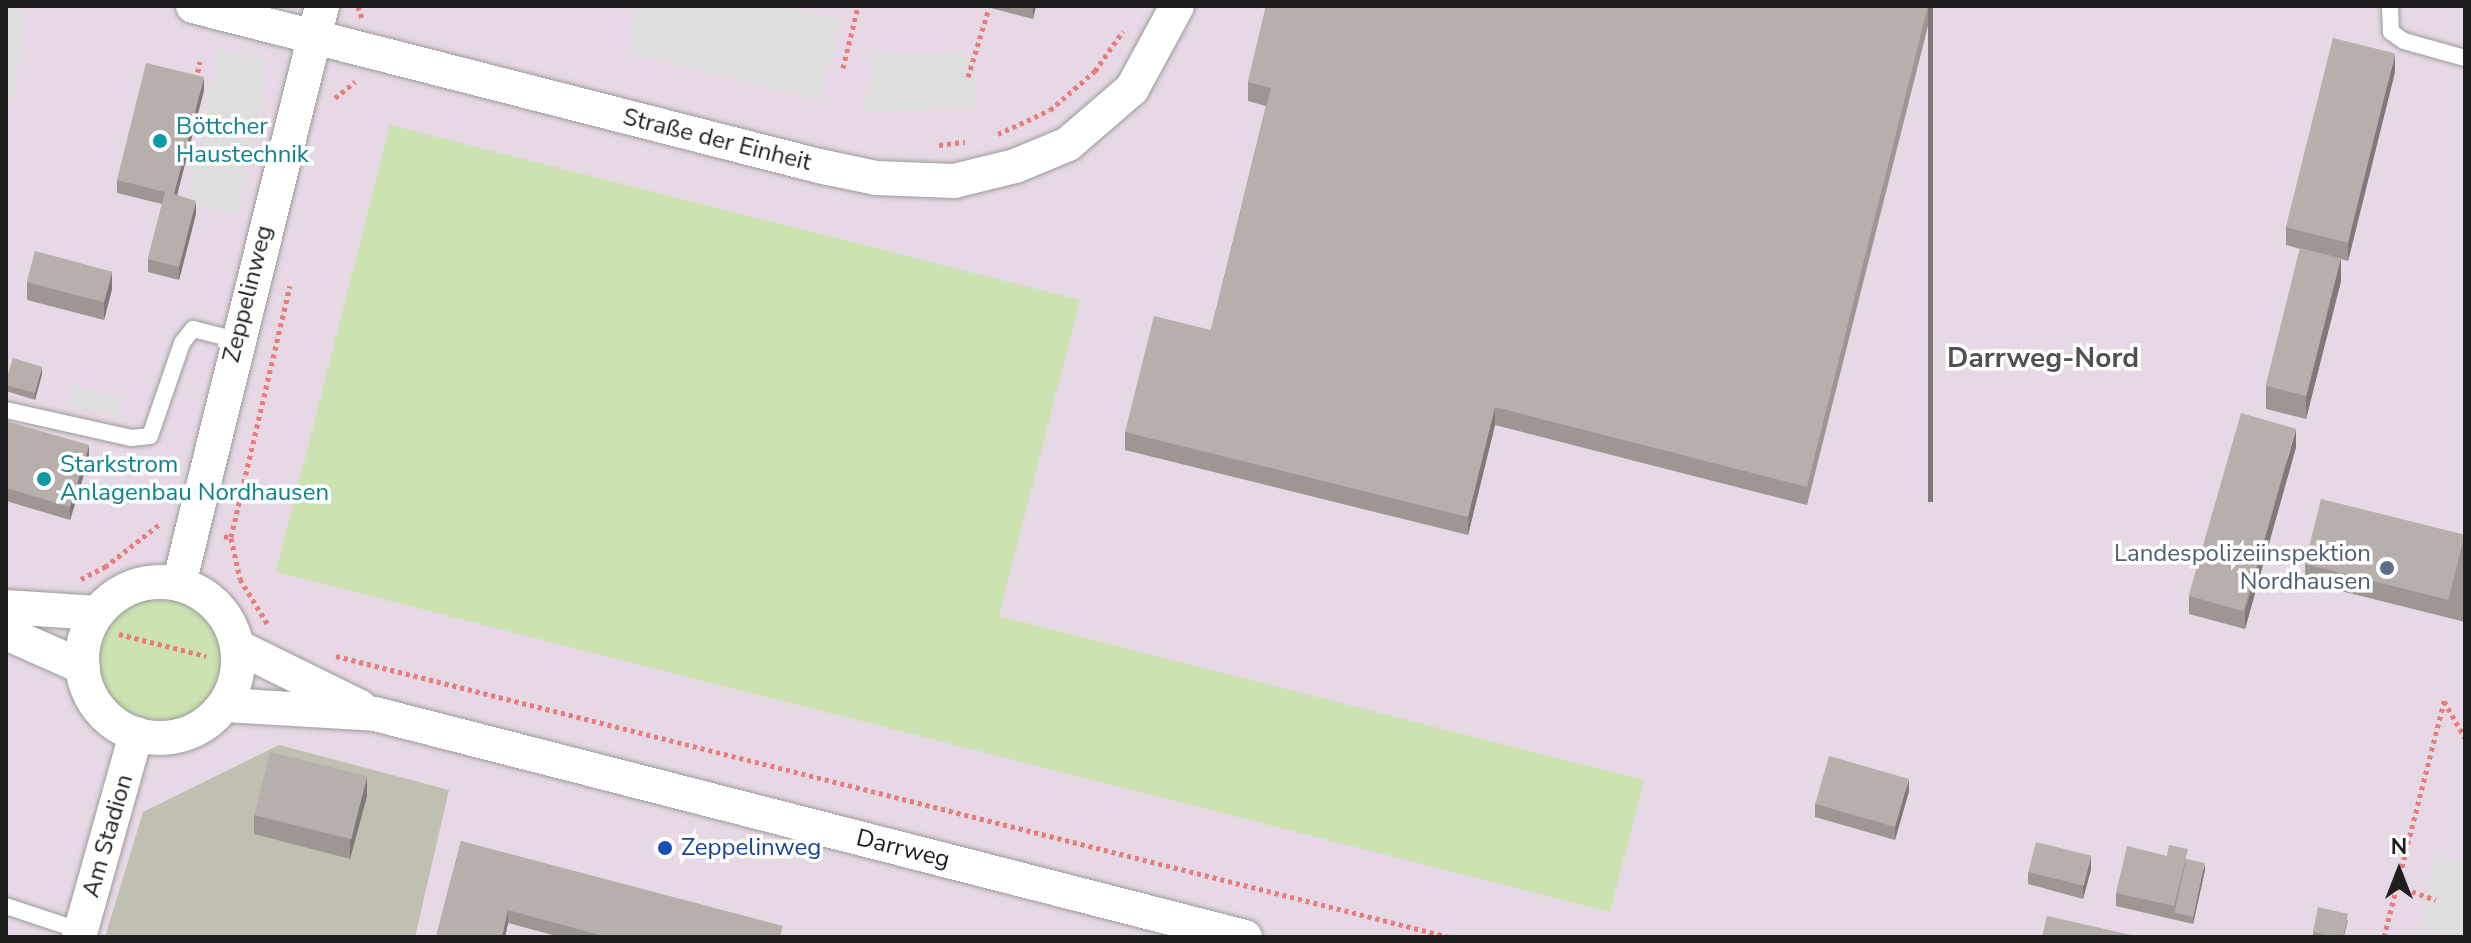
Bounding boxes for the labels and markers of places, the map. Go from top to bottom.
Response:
place label: Böttcher Haustechnik [176,113,309,169]
marker: Böttcher Haustechnik [151,132,169,150]
place label: Starkstrom Anlagenbau Nordhausen [60,451,329,507]
marker: Starkstrom Anlagenbau Nordhausen [35,470,53,488]
place label: Landespolizeiinspektion Nordhausen [2114,540,2371,596]
marker: Landespolizeiinspektion Nordhausen [2378,559,2396,577]
place label: Zeppelinweg [681,834,821,862]
marker: Zeppelinweg [656,839,674,857]

